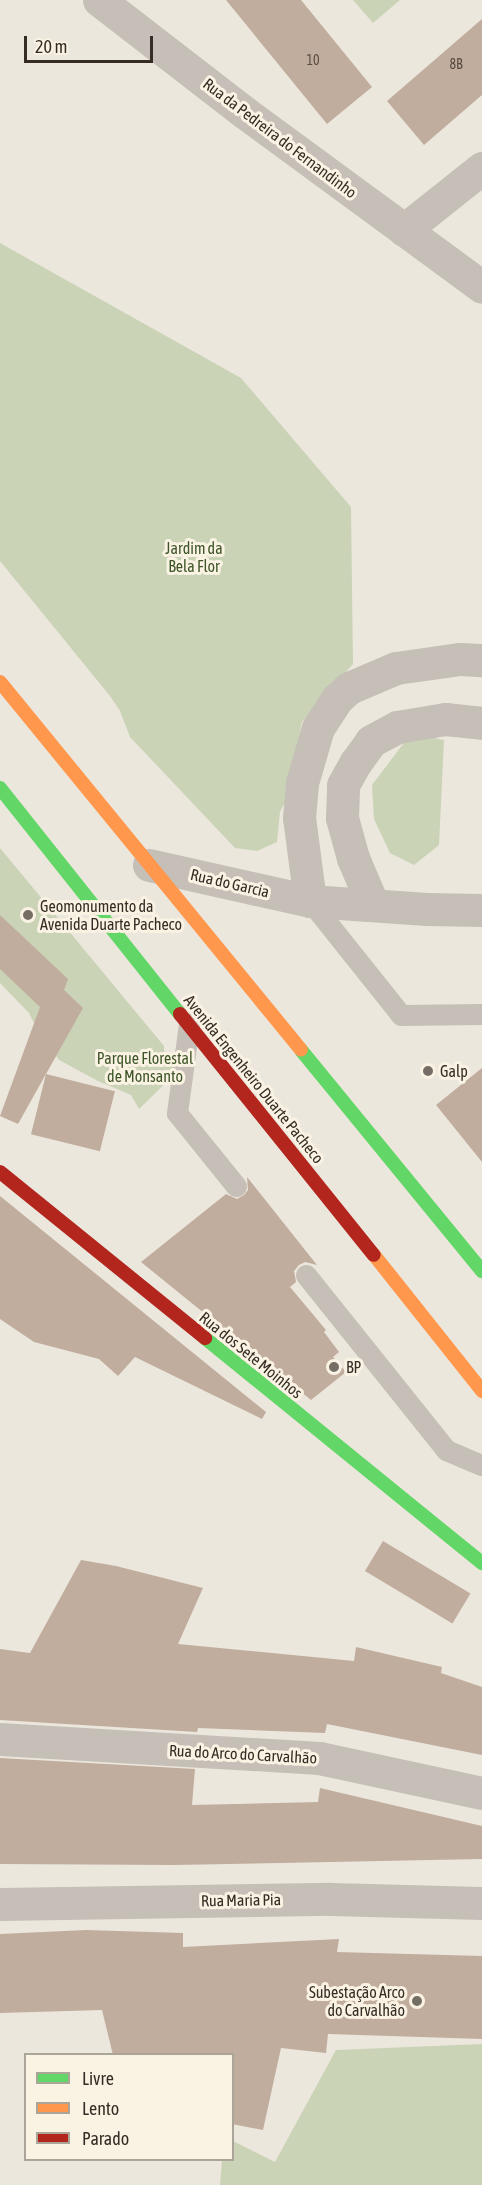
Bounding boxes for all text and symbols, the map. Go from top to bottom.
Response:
scale bar [27,24,156,62]
text: 20 m [35,36,67,57]
house number: 10 [306,52,320,68]
house number: 8B [449,56,463,72]
street label: Rua da Pedreira do Fernandinho [199,74,361,202]
park label: Jardim da Bela Flor [165,538,223,576]
street label: Rua do Garcia [189,865,271,901]
place label: Geomonumento da Avenida Duarte Pacheco [40,896,182,934]
marker: Geomonumento da Avenida Duarte Pacheco [21,908,35,922]
street label: Avenida Engenheiro Duarte Pacheco [180,991,328,1167]
park label: Parque Florestal de Monsanto [97,1048,193,1086]
place label: Galp [440,1061,468,1081]
marker: Galp [421,1064,435,1078]
street label: Rua dos Sete Moinhos [196,1308,306,1402]
place label: BP [346,1357,361,1377]
marker: BP [327,1360,341,1374]
street label: Rua do Arco do Carvalhão [168,1741,318,1767]
street label: Rua Maria Pia [201,1890,281,1910]
place label: Subestação Arco do Carvalhão [309,1982,405,2020]
marker: Subestação Arco do Carvalhão [410,1994,424,2008]
legend [24,2053,234,2161]
text: Livre [82,2068,114,2089]
text: Lento [82,2098,119,2119]
text: Parado [82,2128,129,2149]

